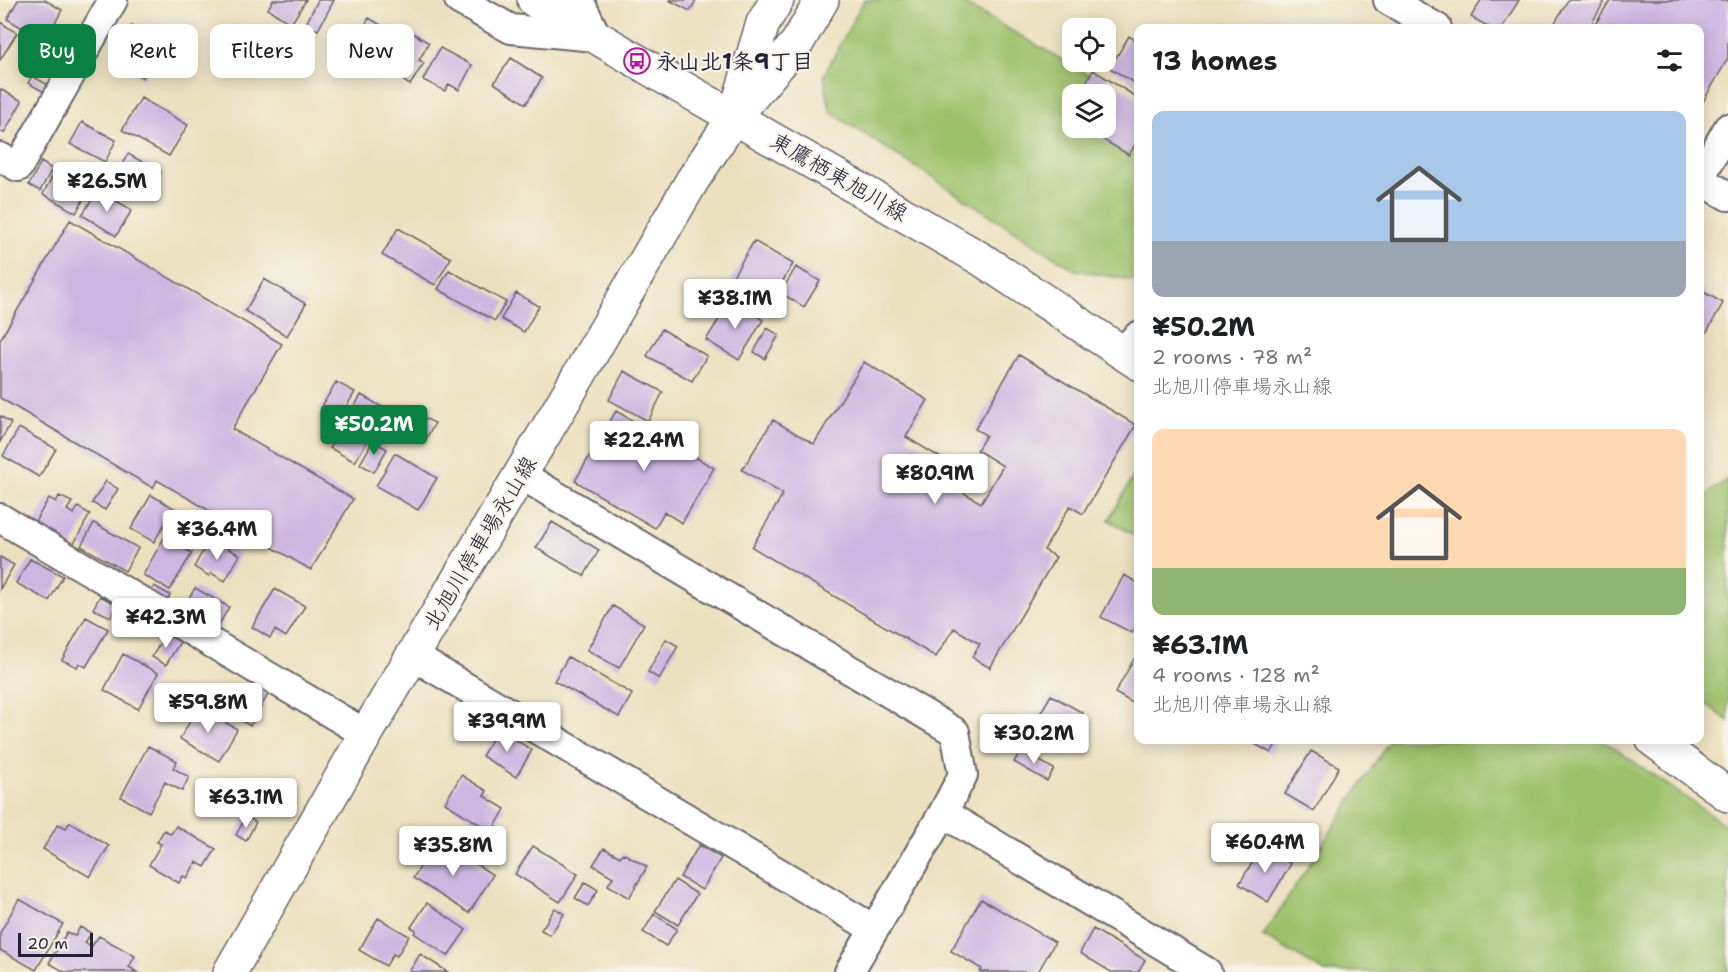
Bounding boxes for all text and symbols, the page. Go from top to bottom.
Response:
map controls [1062,18,1116,138]
button: locate [1062,18,1116,72]
chip: Buy [18,24,96,78]
chip: Rent [108,24,198,78]
chip: Filters [210,24,315,78]
chip: New [327,24,414,78]
text: 13 homes [1152,43,1278,78]
icon: filters [1653,44,1686,77]
bus stop icon: 永山北1条9丁目 [622,46,652,76]
place label: 永山北1条9丁目 [656,47,813,76]
button: layers [1062,84,1116,138]
street label: 東鷹栖東旭川線 [765,126,913,228]
icon: home [1365,150,1473,258]
pin: ¥26.5M [58,162,156,213]
text: ¥26.5M [67,168,147,194]
pin: ¥38.1M [686,279,784,330]
text: ¥38.1M [698,285,772,311]
text: ¥50.2M [1152,309,1255,344]
text: 2 rooms · 78 m² [1152,344,1312,370]
text: 北旭川停車場永山線 [1152,373,1332,399]
pin: ¥50.2M [325,405,423,456]
text: ¥50.2M [334,411,414,437]
pin: ¥22.4M [595,421,693,472]
text: ¥22.4M [604,427,684,453]
street label: 北旭川停車場永山線 [417,451,543,635]
pin: ¥80.9M [886,454,984,505]
text: ¥80.9M [896,460,974,486]
icon: home [1365,468,1473,576]
pin: ¥36.4M [168,510,266,561]
text: ¥36.4M [177,516,257,542]
pin: ¥42.3M [117,598,215,649]
text: ¥42.3M [126,604,206,630]
text: ¥63.1M [1152,627,1249,662]
text: 4 rooms · 128 m² [1152,662,1320,688]
pin: ¥59.8M [159,683,257,734]
text: ¥59.8M [168,689,248,715]
text: 北旭川停車場永山線 [1152,691,1332,717]
pin: ¥39.9M [458,702,556,753]
text: ¥39.9M [468,708,546,734]
pin: ¥30.2M [985,714,1083,765]
text: ¥30.2M [994,720,1074,746]
pin: ¥63.1M [197,778,295,829]
text: ¥63.1M [209,784,283,810]
pin: ¥60.4M [1216,823,1314,874]
pin: ¥35.8M [404,826,502,877]
text: ¥60.4M [1225,829,1305,855]
text: ¥35.8M [413,832,493,858]
scale bar [18,930,93,958]
text: 20 m [27,933,68,954]

